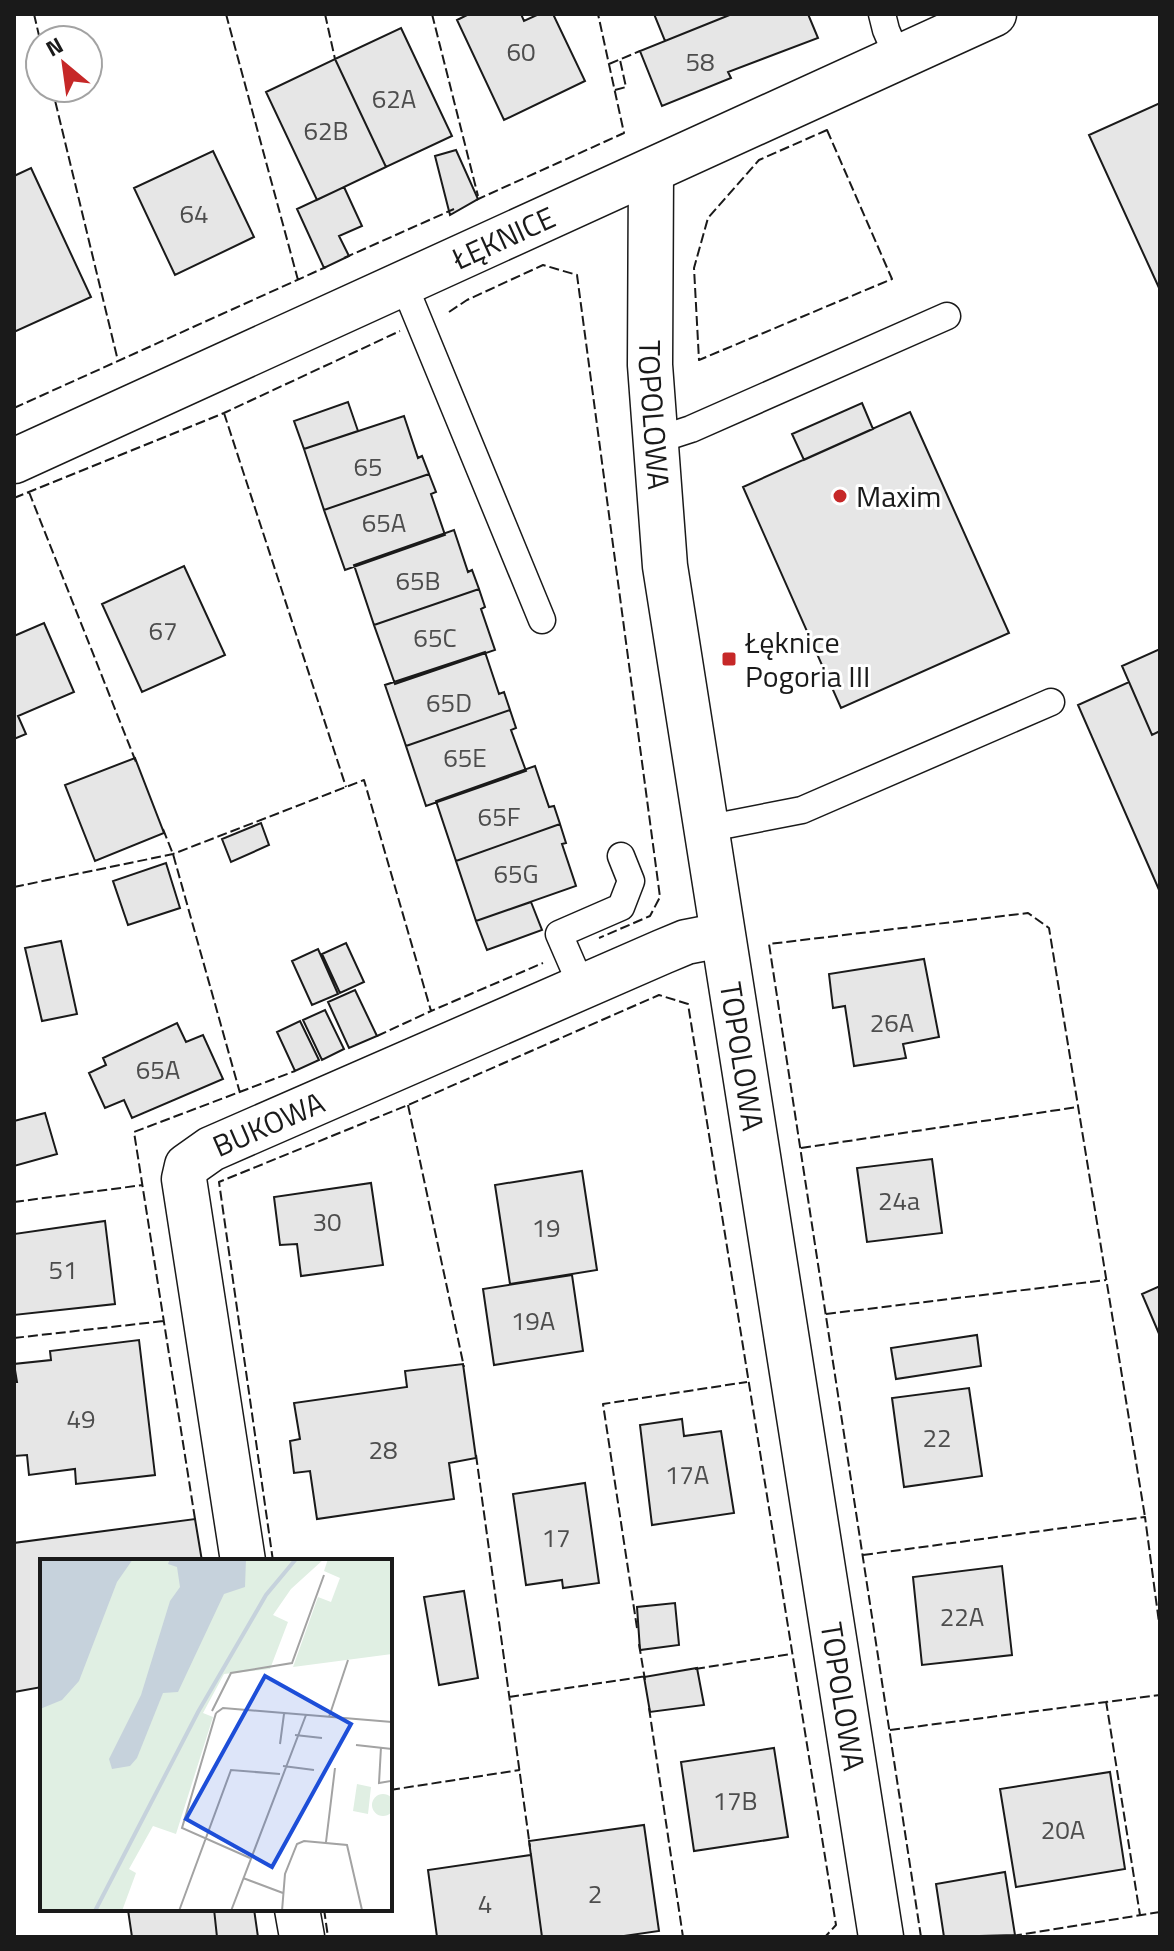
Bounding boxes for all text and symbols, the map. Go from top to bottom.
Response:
north arrow [24,24,104,104]
text: N [39,28,69,65]
house number: 60 [506,32,536,71]
house number: 58 [685,42,715,81]
house number: 62A [372,79,416,118]
house number: 62B [303,111,349,150]
house number: 64 [179,194,209,233]
street label: ŁĘKNICE [444,194,563,282]
street label: TOPOLOWA [626,340,682,491]
house number: 65 [353,447,383,486]
place label: Maxim [856,473,941,519]
marker: Maxim [831,487,849,505]
house number: 65A [362,503,406,542]
house number: 65B [395,561,441,600]
house number: 67 [148,611,178,650]
house number: 65C [413,618,457,657]
place label: Łęknice Pogoria III [744,619,871,699]
marker: Łęknice Pogoria III [720,650,738,668]
house number: 65D [426,683,472,722]
house number: 65E [443,738,487,777]
house number: 65F [478,797,520,836]
house number: 65G [493,854,539,893]
street label: TOPOLOWA [708,979,777,1134]
house number: 26A [870,1003,914,1042]
house number: 65A [136,1050,180,1089]
street label: BUKOWA [205,1079,332,1169]
house number: 24a [878,1181,920,1220]
house number: 30 [312,1202,342,1241]
house number: 19 [531,1208,561,1247]
house number: 51 [48,1250,78,1289]
house number: 19A [511,1301,555,1340]
house number: 49 [66,1399,96,1438]
house number: 22 [922,1418,952,1457]
house number: 28 [368,1430,398,1469]
house number: 17A [665,1455,709,1494]
house number: 17 [541,1518,571,1557]
inset map [40,1559,392,1911]
house number: 22A [940,1597,984,1636]
street label: TOPOLOWA [809,1619,878,1774]
house number: 17B [712,1781,758,1820]
house number: 20A [1041,1810,1085,1849]
house number: 2 [588,1874,602,1913]
house number: 4 [478,1884,492,1923]

